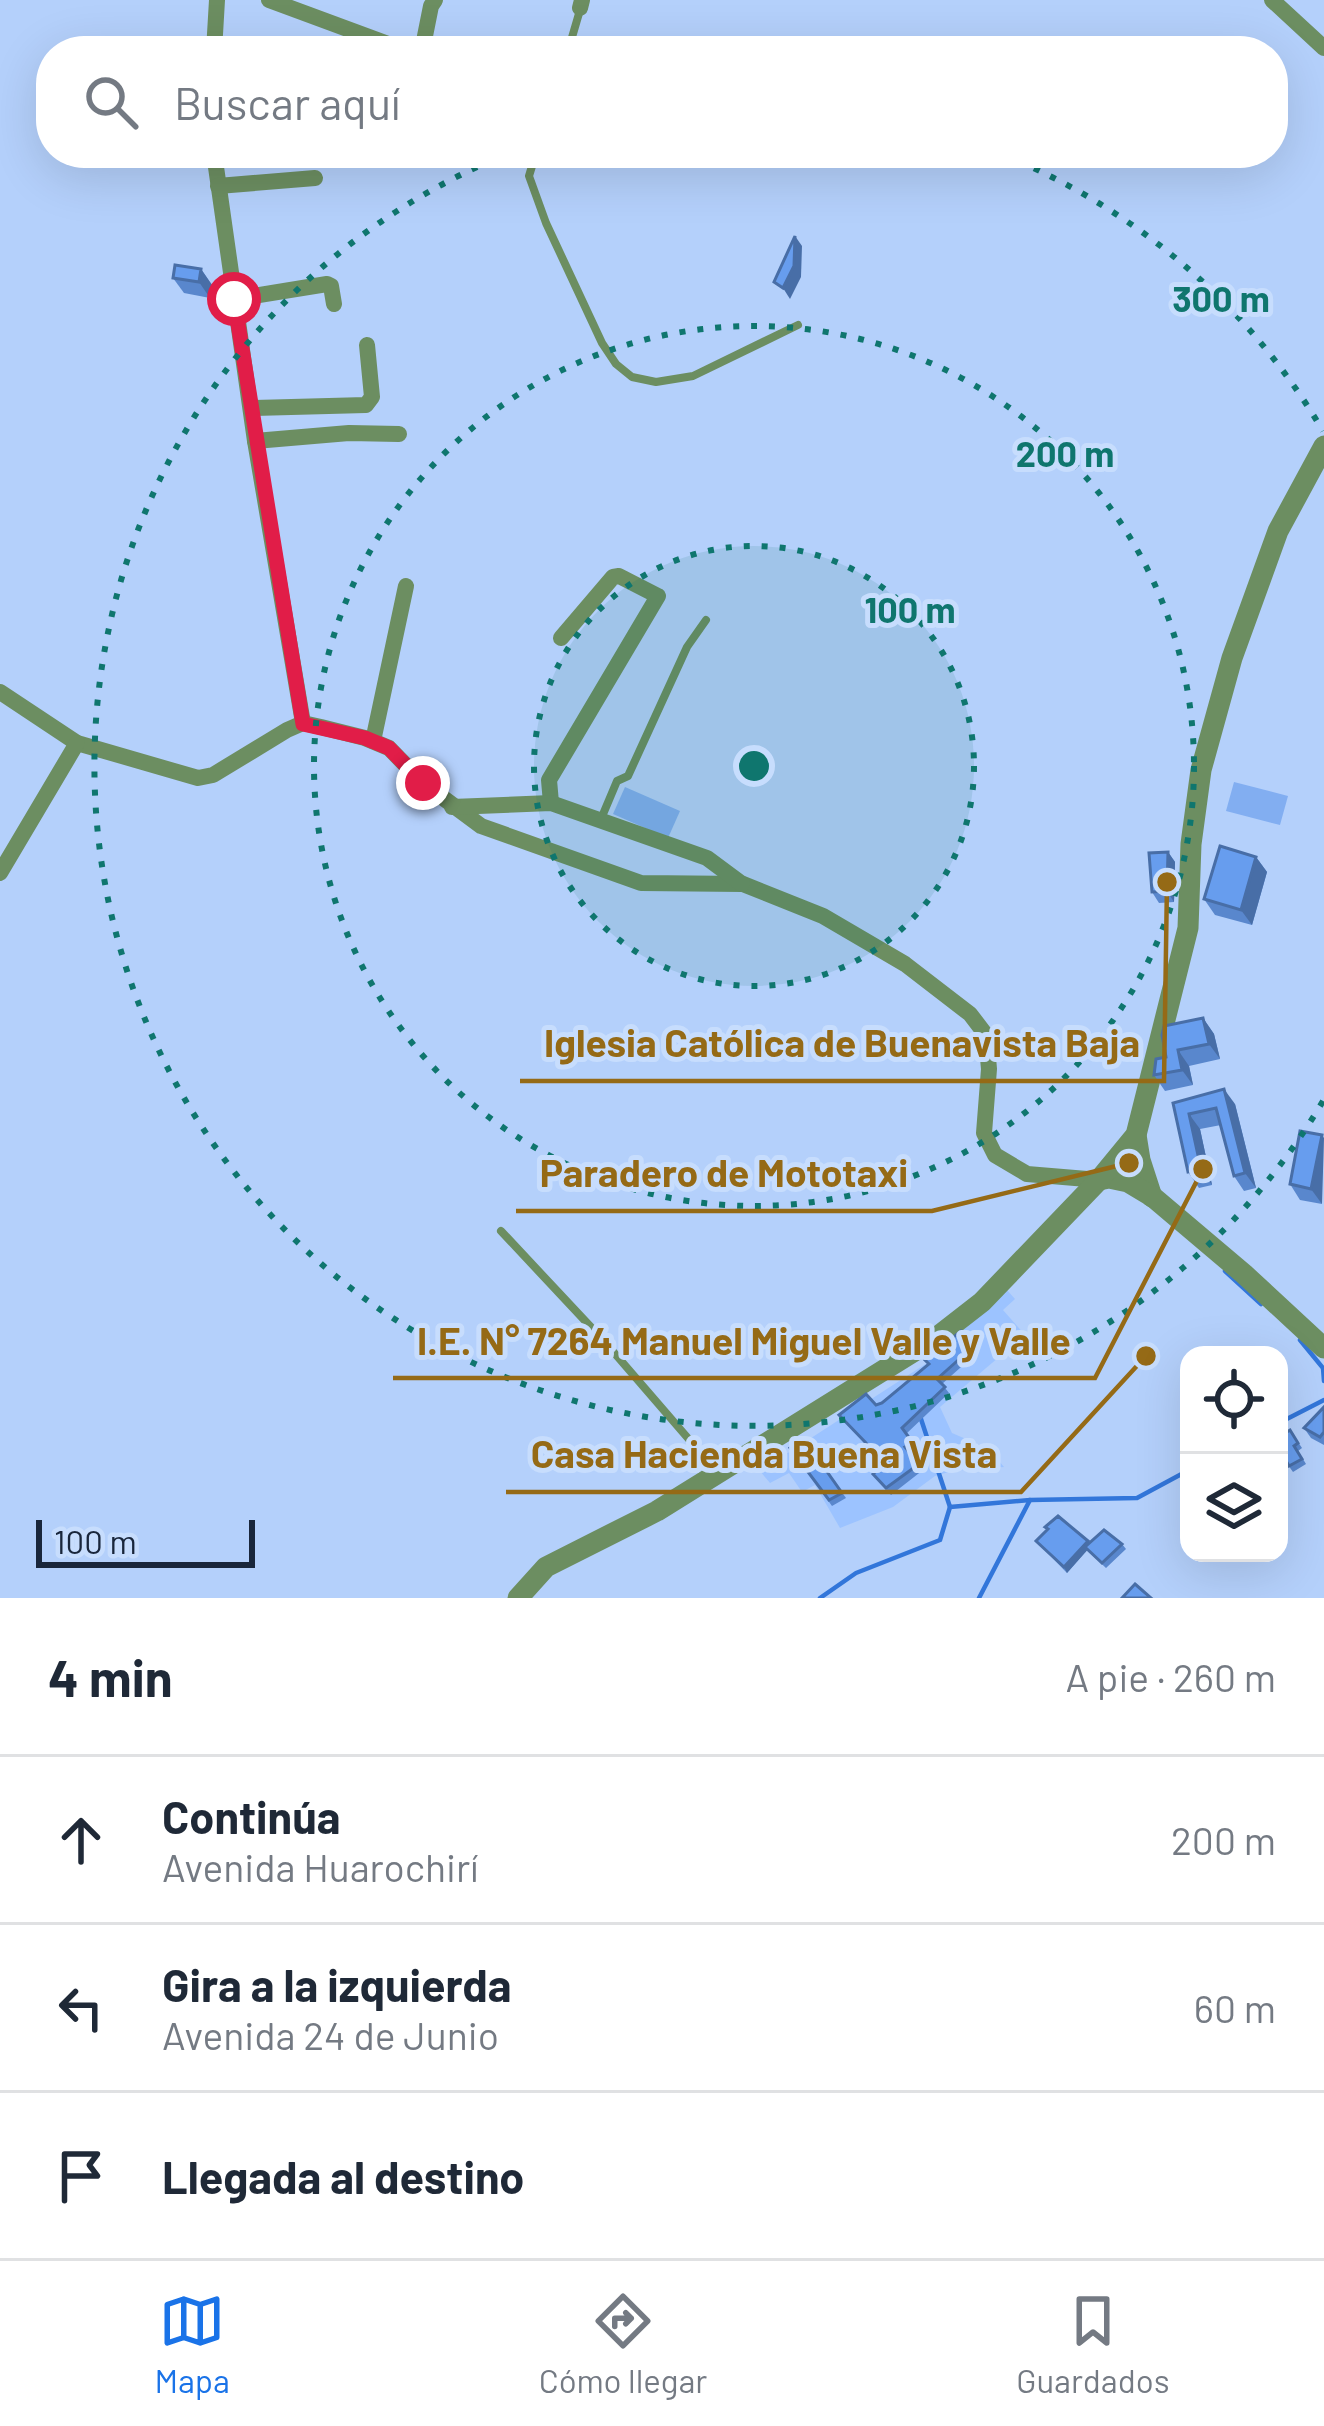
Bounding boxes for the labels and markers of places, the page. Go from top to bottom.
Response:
centre of rings [733,745,775,787]
callout: Iglesia Católica de Buenavista Baja [520,1006,1164,1081]
callout: Paradero de Mototaxi [516,1136,932,1211]
callout: I.E. N° 7264 Manuel Miguel Valle y Valle [393,1303,1095,1378]
callout: Casa Hacienda Buena Vista [506,1417,1021,1492]

